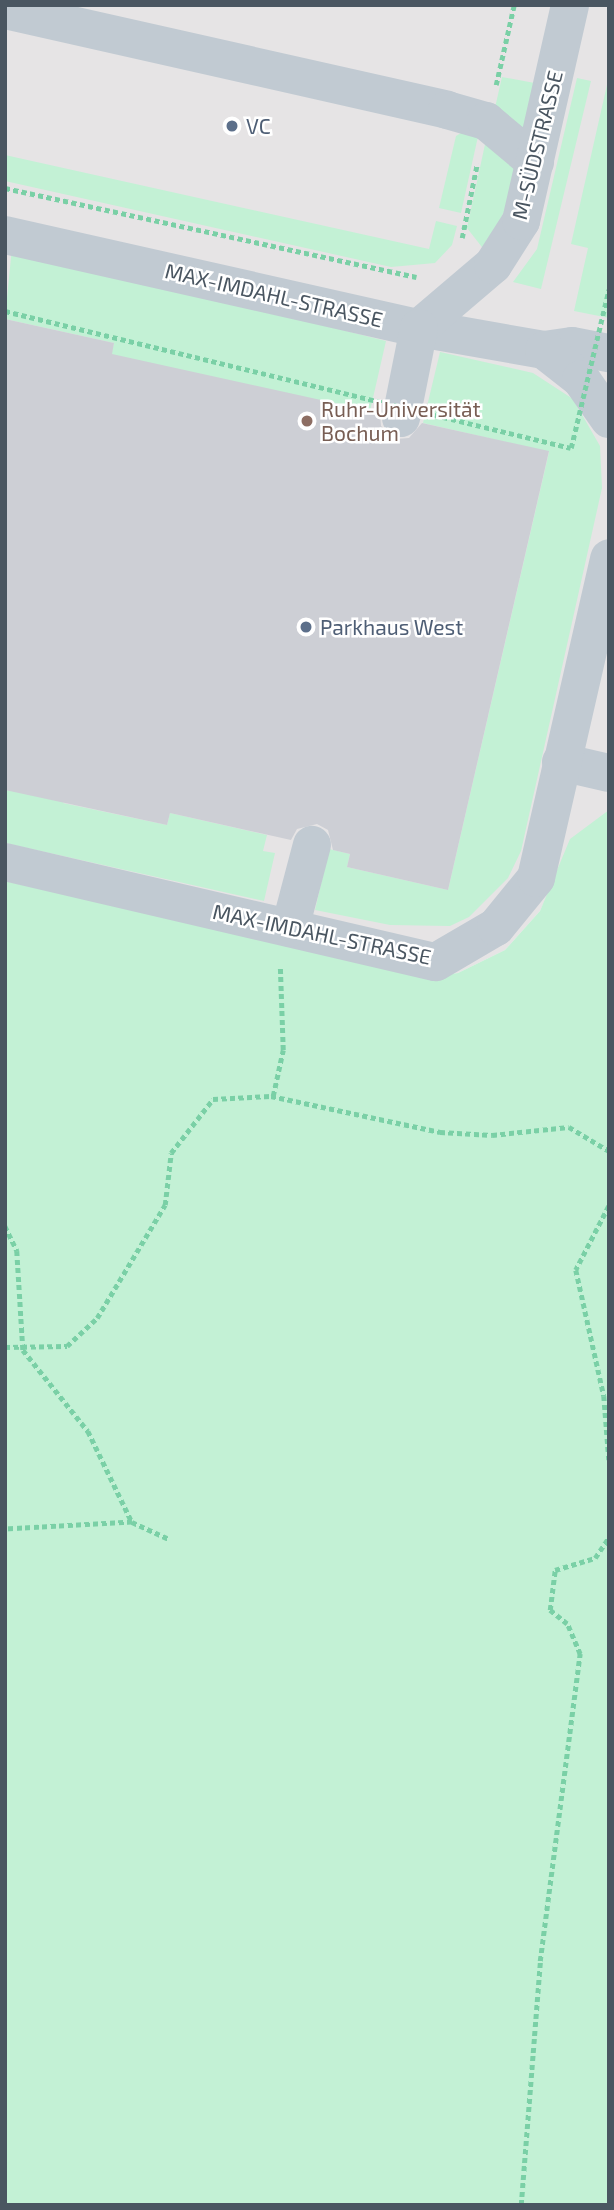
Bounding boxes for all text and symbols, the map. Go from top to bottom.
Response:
street label: M-SÜDSTRASSE [506,68,568,222]
place label: VC [246,113,271,139]
marker: VC [224,118,240,134]
street label: MAX-IMDAHL-STRASSE [163,258,385,332]
place label: Ruhr-Universität Bochum [321,396,481,446]
marker: Ruhr-Universität Bochum [299,413,315,429]
place label: Parkhaus West [320,614,463,640]
marker: Parkhaus West [298,619,314,635]
street label: MAX-IMDAHL-STRASSE [211,899,433,969]

